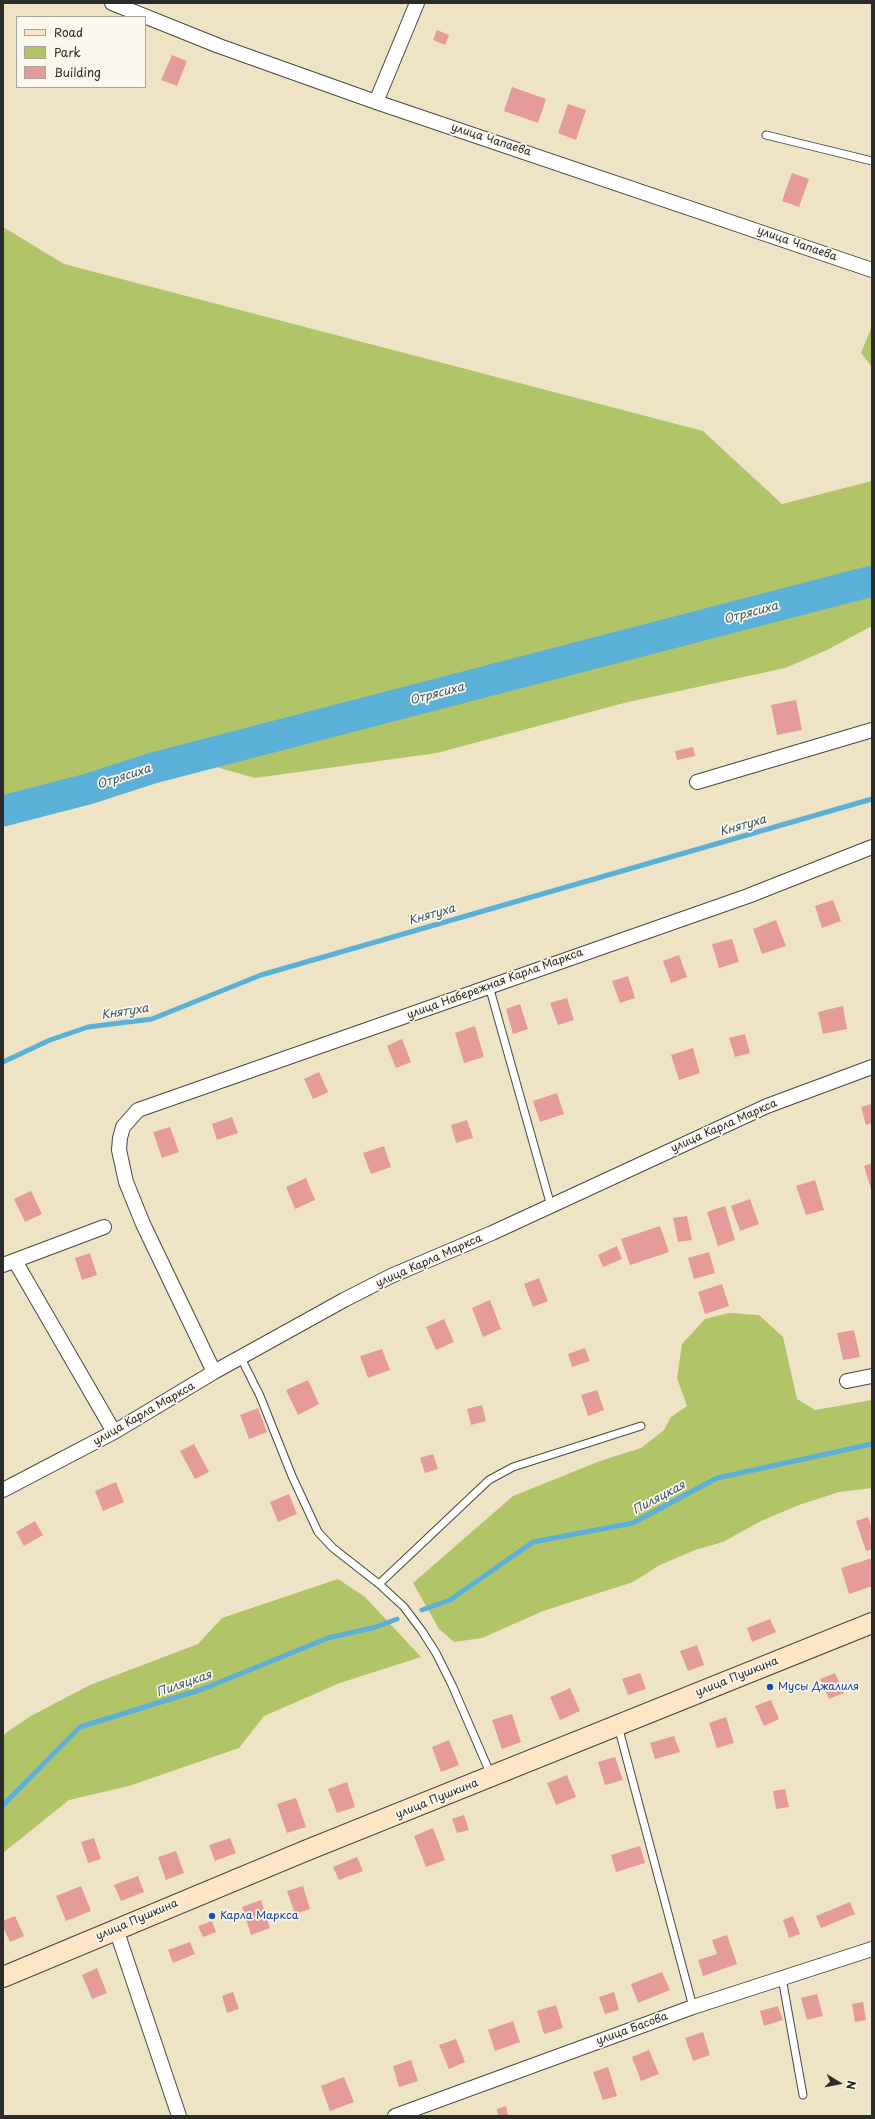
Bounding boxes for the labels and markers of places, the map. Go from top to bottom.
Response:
place label: Мусы Джалиля [778,1680,859,1694]
marker: Мусы Джалиля [765,1682,775,1692]
place label: Карла Маркса [220,1909,299,1923]
marker: Карла Маркса [207,1911,217,1921]

